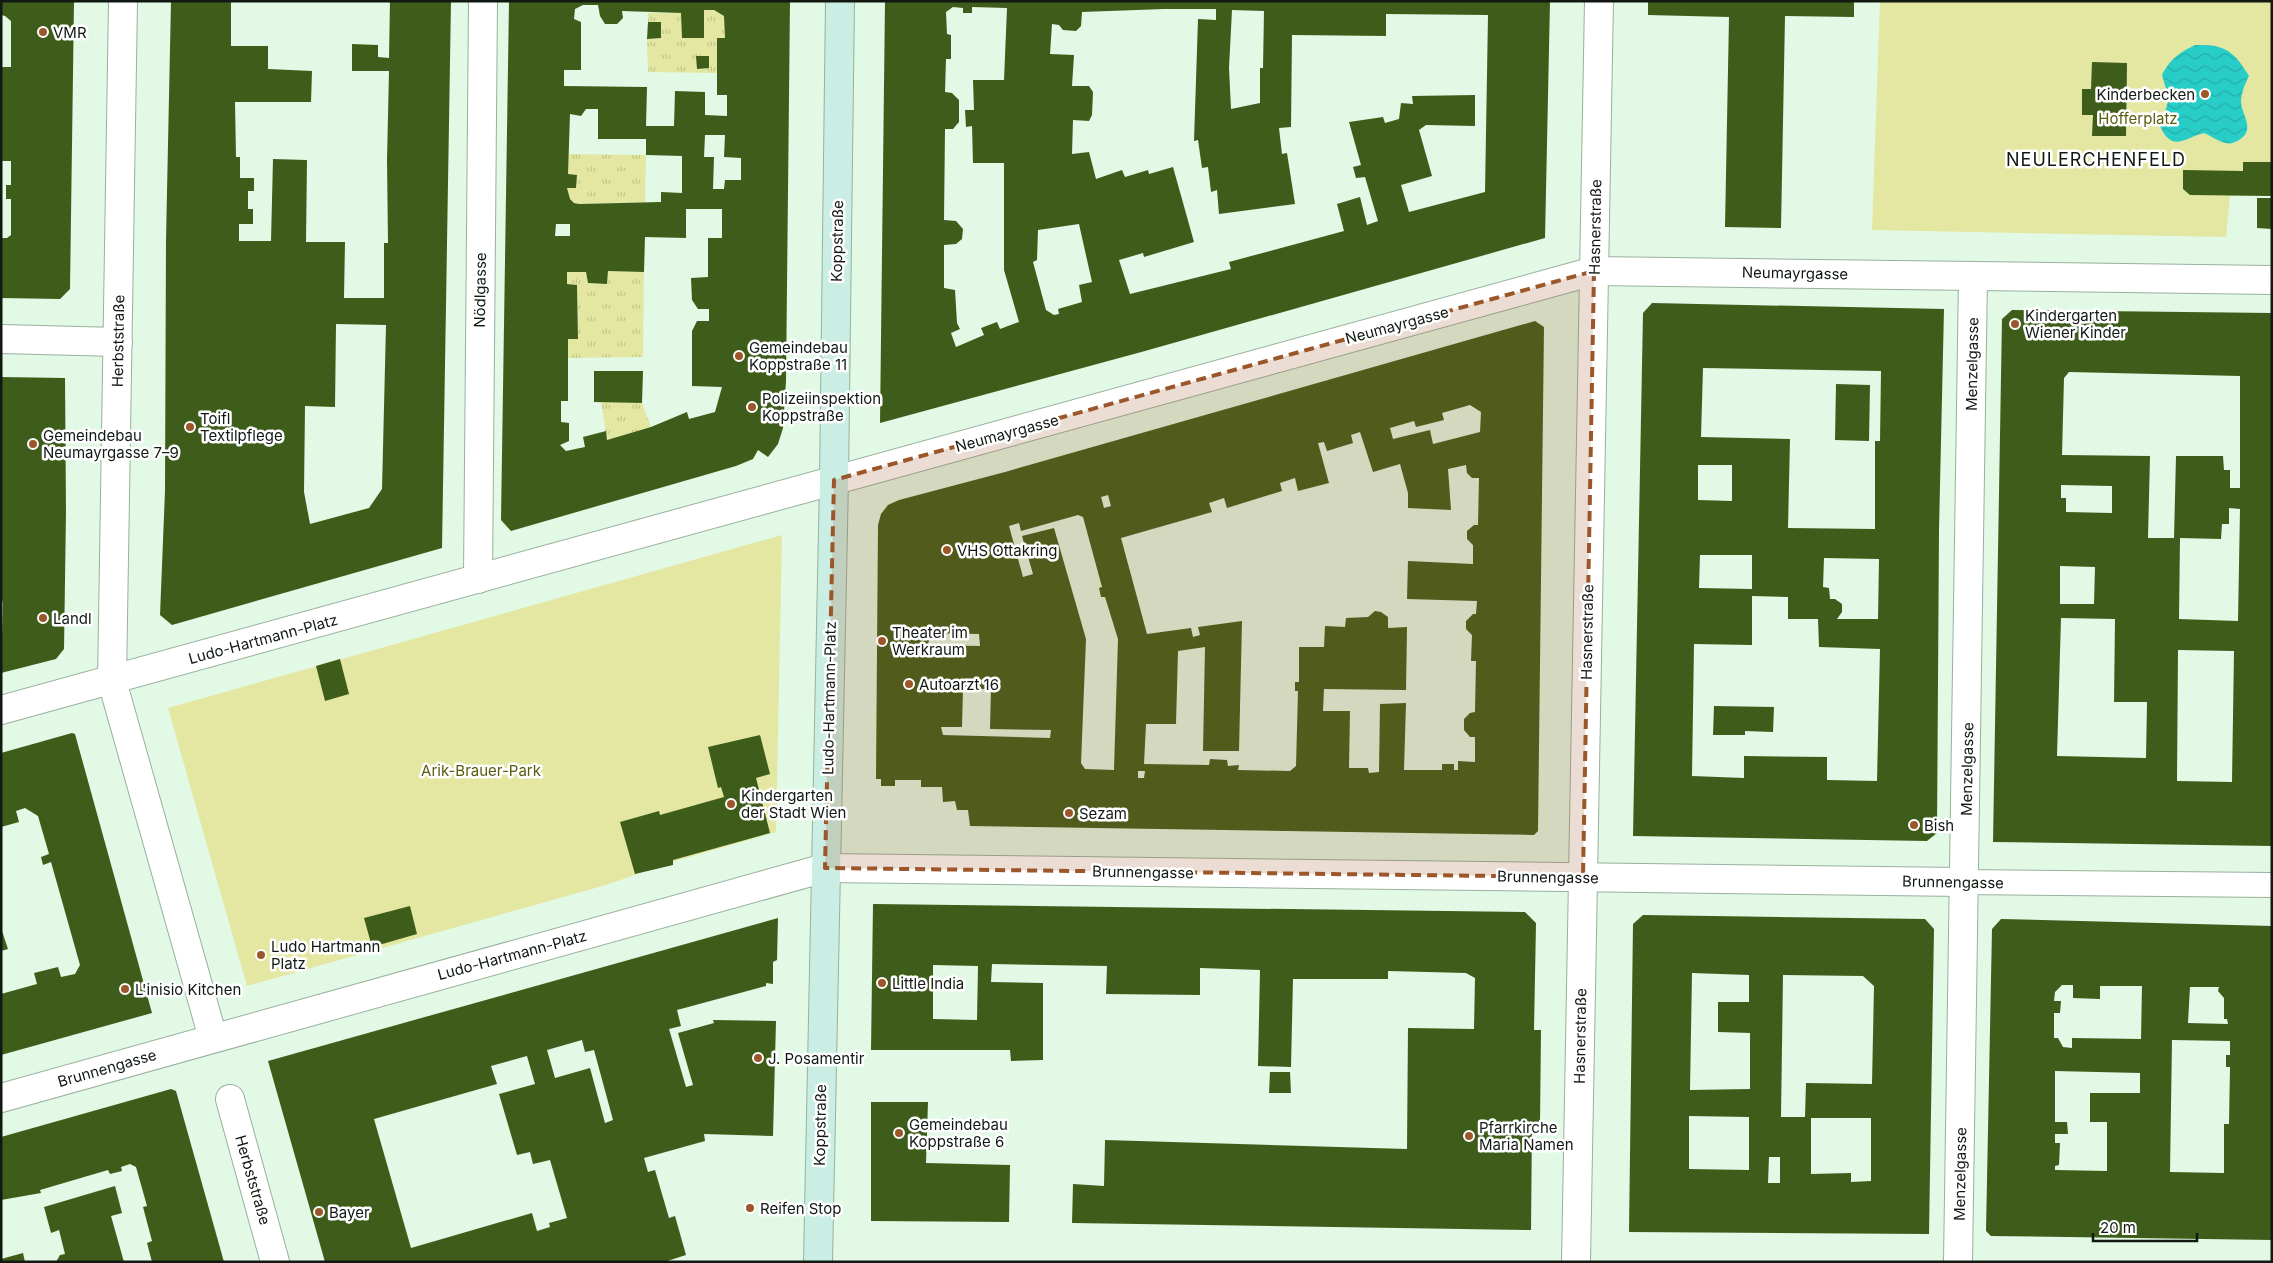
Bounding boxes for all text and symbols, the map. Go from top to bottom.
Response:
place label: VMR [53,23,87,42]
marker: VMR [37,26,49,38]
place label: Kinderbecken [2096,85,2195,104]
marker: Kinderbecken [2199,88,2211,100]
park label: Hofferplatz [2098,109,2178,128]
district label: NEULERCHENFELD [2006,149,2186,170]
street label: Hasnerstraße [1585,179,1605,275]
street label: Koppstraße [827,200,847,282]
street label: Nödlgasse [470,252,490,328]
street label: Neumayrgasse [1742,263,1848,283]
street label: Herbststraße [108,295,128,387]
street label: Neumayrgasse [1343,302,1451,348]
place label: Kindergarten Wiener Kinder [2025,306,2126,342]
street label: Menzelgasse [1962,317,1982,411]
marker: Kindergarten Wiener Kinder [2009,318,2021,330]
place label: Gemeindebau Koppstraße 11 [749,338,848,374]
marker: Gemeindebau Koppstraße 11 [733,350,745,362]
place label: Polizeiinspektion Koppstraße [762,389,881,425]
marker: Polizeiinspektion Koppstraße [746,401,758,413]
place label: Toifl Textilpflege [200,409,283,445]
street label: Neumayrgasse [953,410,1061,456]
marker: Toifl Textilpflege [184,421,196,433]
place label: Gemeindebau Neumayrgasse 7–9 [43,426,179,462]
marker: Gemeindebau Neumayrgasse 7–9 [27,438,39,450]
place label: VHS Ottakring [957,541,1058,560]
marker: VHS Ottakring [941,544,953,556]
street label: Hasnerstraße [1577,584,1597,680]
place label: Landl [53,609,92,628]
street label: Ludo-Hartmann-Platz [186,610,340,668]
marker: Landl [37,612,49,624]
street label: Ludo-Hartmann-Platz [818,621,840,775]
place label: Theater im Werkraum [892,623,968,659]
marker: Theater im Werkraum [876,635,888,647]
place label: Autoarzt 16 [919,675,999,694]
marker: Autoarzt 16 [903,678,915,690]
street label: Menzelgasse [1957,722,1977,816]
park label: Arik-Brauer-Park [421,761,542,780]
place label: Kindergarten der Stadt Wien [741,786,846,822]
marker: Kindergarten der Stadt Wien [725,798,737,810]
place label: Sezam [1079,804,1127,823]
marker: Sezam [1063,807,1075,819]
place label: Bish [1924,816,1954,835]
marker: Bish [1908,819,1920,831]
street label: Brunnengasse [1092,862,1194,882]
street label: Brunnengasse [1497,867,1599,887]
street label: Brunnengasse [1902,872,2004,892]
street label: Ludo-Hartmann-Platz [435,926,589,984]
place label: Ludo Hartmann Platz [271,937,380,973]
marker: Ludo Hartmann Platz [255,949,267,961]
place label: Little India [892,974,964,993]
marker: Little India [876,977,888,989]
place label: L'inisio Kitchen [135,980,241,999]
marker: L'inisio Kitchen [119,983,131,995]
street label: Hasnerstraße [1570,988,1590,1084]
street label: Brunnengasse [55,1045,159,1091]
place label: J. Posamentir [768,1049,865,1068]
marker: J. Posamentir [752,1052,764,1064]
street label: Koppstraße [810,1084,830,1166]
place label: Gemeindebau Koppstraße 6 [909,1115,1008,1151]
place label: Pfarrkirche Maria Namen [1479,1118,1574,1154]
marker: Gemeindebau Koppstraße 6 [893,1127,905,1139]
street label: Menzelgasse [1950,1127,1970,1221]
marker: Pfarrkirche Maria Namen [1463,1130,1475,1142]
street label: Herbststraße [231,1133,275,1227]
place label: Reifen Stop [760,1199,841,1218]
marker: Reifen Stop [744,1202,756,1214]
place label: Bayer [329,1203,370,1222]
marker: Bayer [313,1206,325,1218]
scale bar [2093,1210,2197,1242]
text: 20 m [2100,1218,2136,1237]

